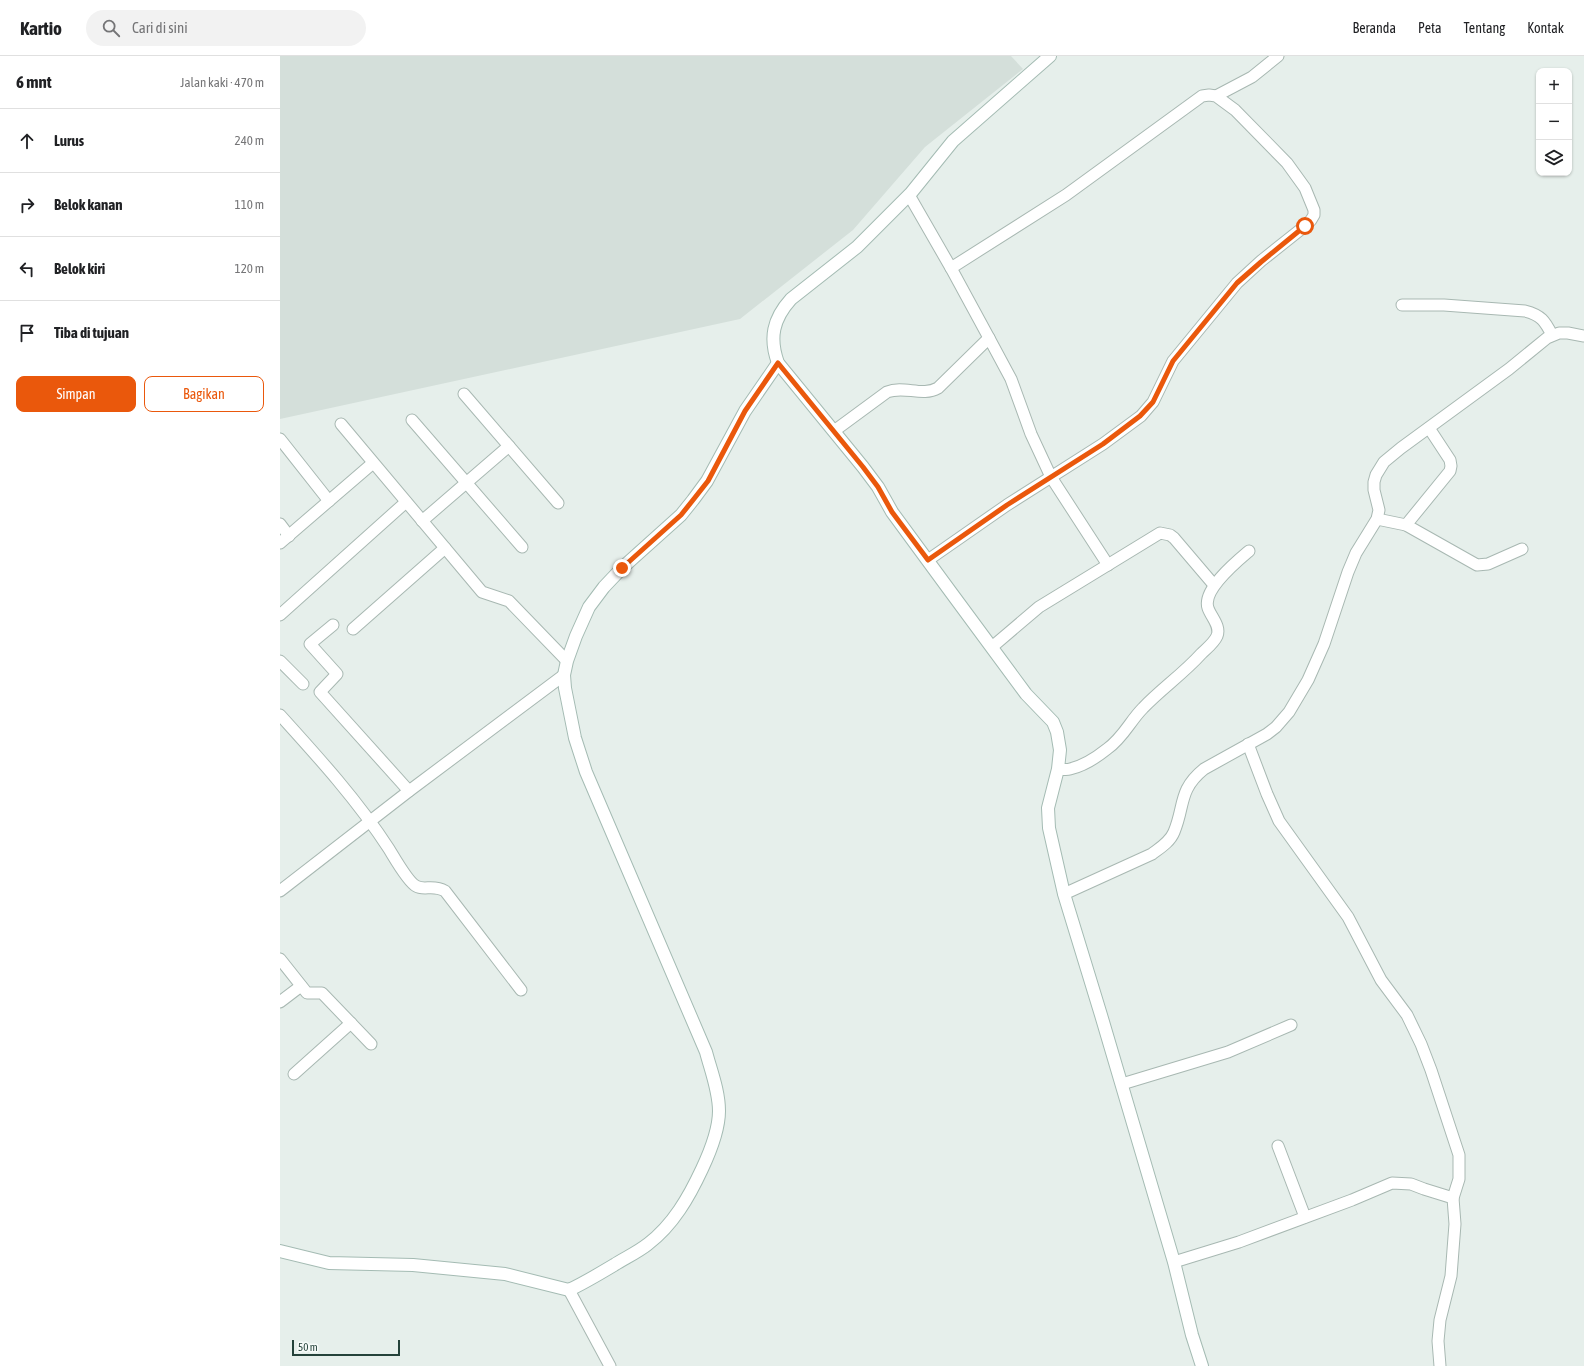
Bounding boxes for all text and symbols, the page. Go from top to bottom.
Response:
search box [86,10,366,46]
text: Kartio [20,17,62,39]
icon: search [100,17,122,39]
text: Cari di sini [132,19,188,36]
text: Beranda [1353,20,1396,36]
text: Peta [1418,20,1442,36]
text: Tentang [1464,20,1505,36]
text: Kontak [1527,20,1564,36]
map controls [1536,68,1572,176]
button: + [1536,68,1572,104]
text: 6 mnt [16,72,52,92]
text: Jalan kaki · 470 m [180,75,264,90]
button: − [1536,104,1572,140]
icon: ahead [16,130,38,152]
text: Lurus [54,132,84,149]
text: 240 m [235,133,264,148]
button: layers [1536,140,1572,176]
icon: right [16,194,38,216]
text: Belok kanan [54,196,123,213]
text: 110 m [235,197,264,212]
route start [1296,217,1314,235]
icon: left [16,258,38,280]
text: Belok kiri [54,260,105,277]
text: 120 m [235,261,264,276]
icon: arrive [16,322,38,344]
text: Tiba di tujuan [54,324,129,341]
button: Simpan [16,376,136,412]
button: Bagikan [144,376,264,412]
route end [613,559,631,577]
scale bar [292,1338,400,1357]
text: 50 m [298,1341,318,1353]

